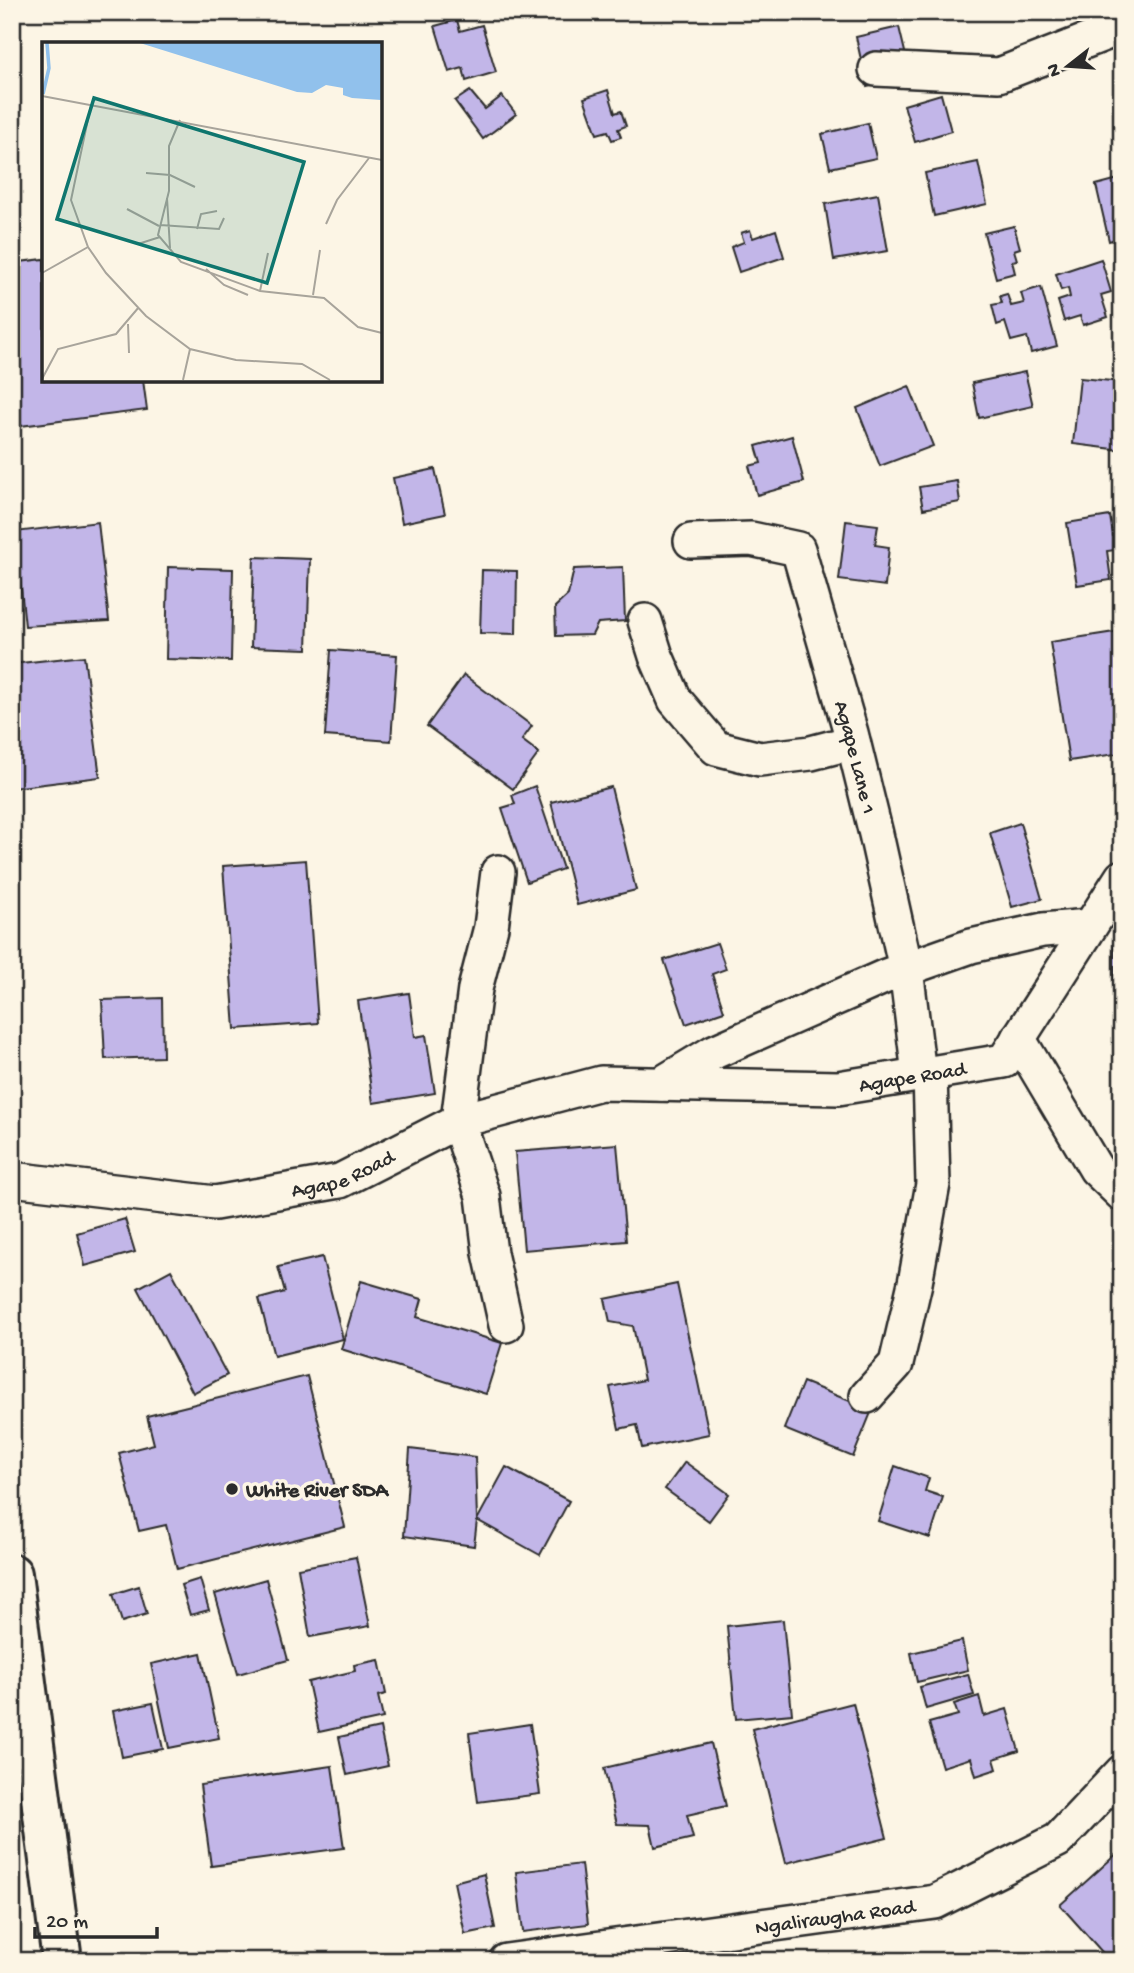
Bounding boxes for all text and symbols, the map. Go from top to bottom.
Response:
north arrow [1032,32,1102,102]
inset map [42,42,382,382]
text: N [1042,61,1068,79]
street label: Agape Lane 1 [826,698,880,817]
street label: Agape Road [858,1058,970,1100]
street label: Agape Road [290,1146,401,1205]
place label: White River SDA [245,1480,390,1505]
marker: White River SDA [224,1481,240,1497]
scale bar [35,1896,158,1940]
street label: Ngaliraugha Road [754,1896,919,1943]
text: 20 m [46,1911,88,1936]

